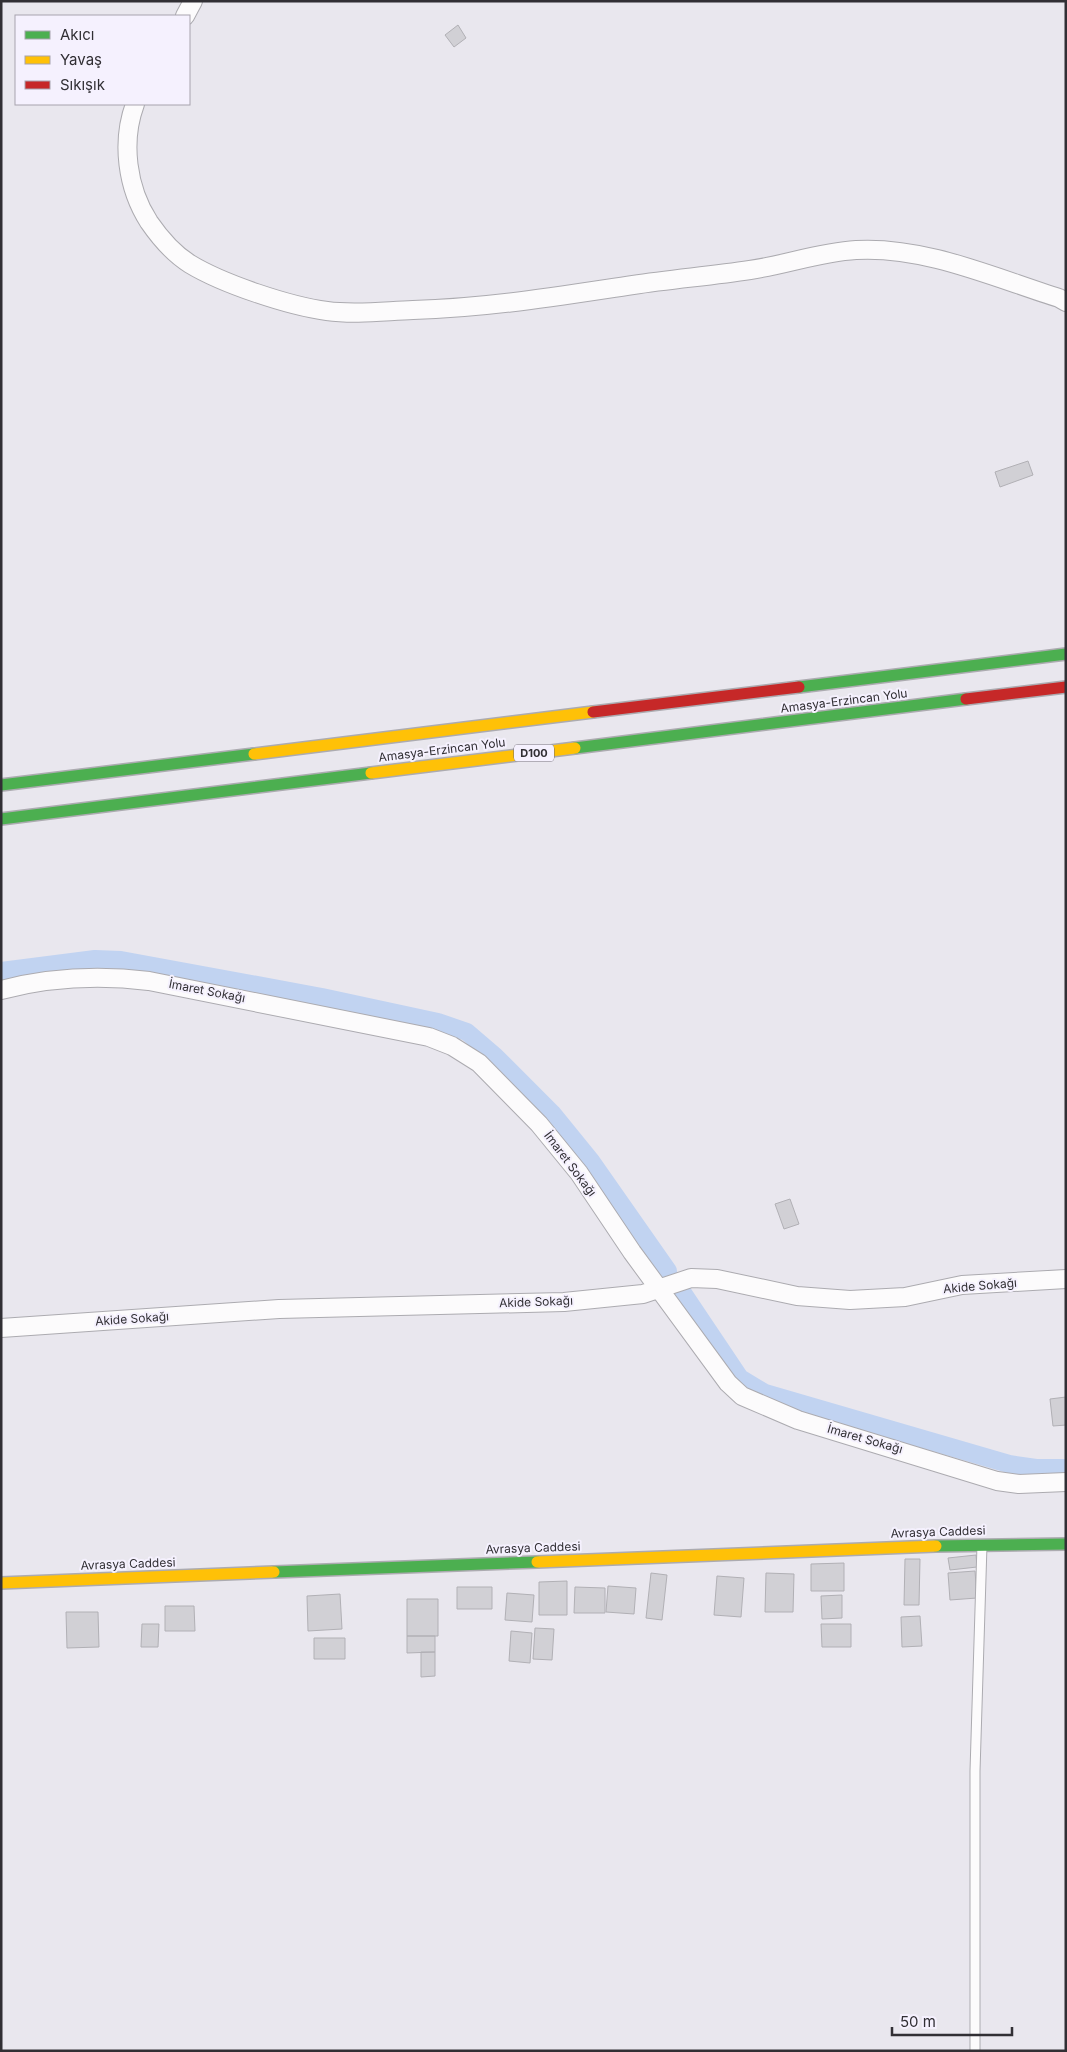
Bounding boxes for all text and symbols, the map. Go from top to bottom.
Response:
legend [15,15,190,105]
text: Akıcı [60,25,94,44]
text: Yavaş [60,50,102,69]
text: Sıkışık [60,75,106,94]
street label: Amasya-Erzincan Yolu [780,685,908,716]
street label: Amasya-Erzincan Yolu [378,734,506,765]
road number: D100 [514,744,554,761]
street label: İmaret Sokağı [168,976,247,1005]
street label: İmaret Sokağı [541,1128,600,1199]
street label: Akide Sokağı [942,1275,1017,1296]
street label: Akide Sokağı [499,1293,573,1310]
street label: Akide Sokağı [95,1308,169,1329]
street label: İmaret Sokağı [826,1421,904,1456]
street label: Avrasya Caddesi [890,1522,986,1541]
street label: Avrasya Caddesi [485,1538,581,1557]
street label: Avrasya Caddesi [80,1554,176,1573]
scale bar [892,2004,1012,2036]
text: 50 m [900,2012,936,2031]

